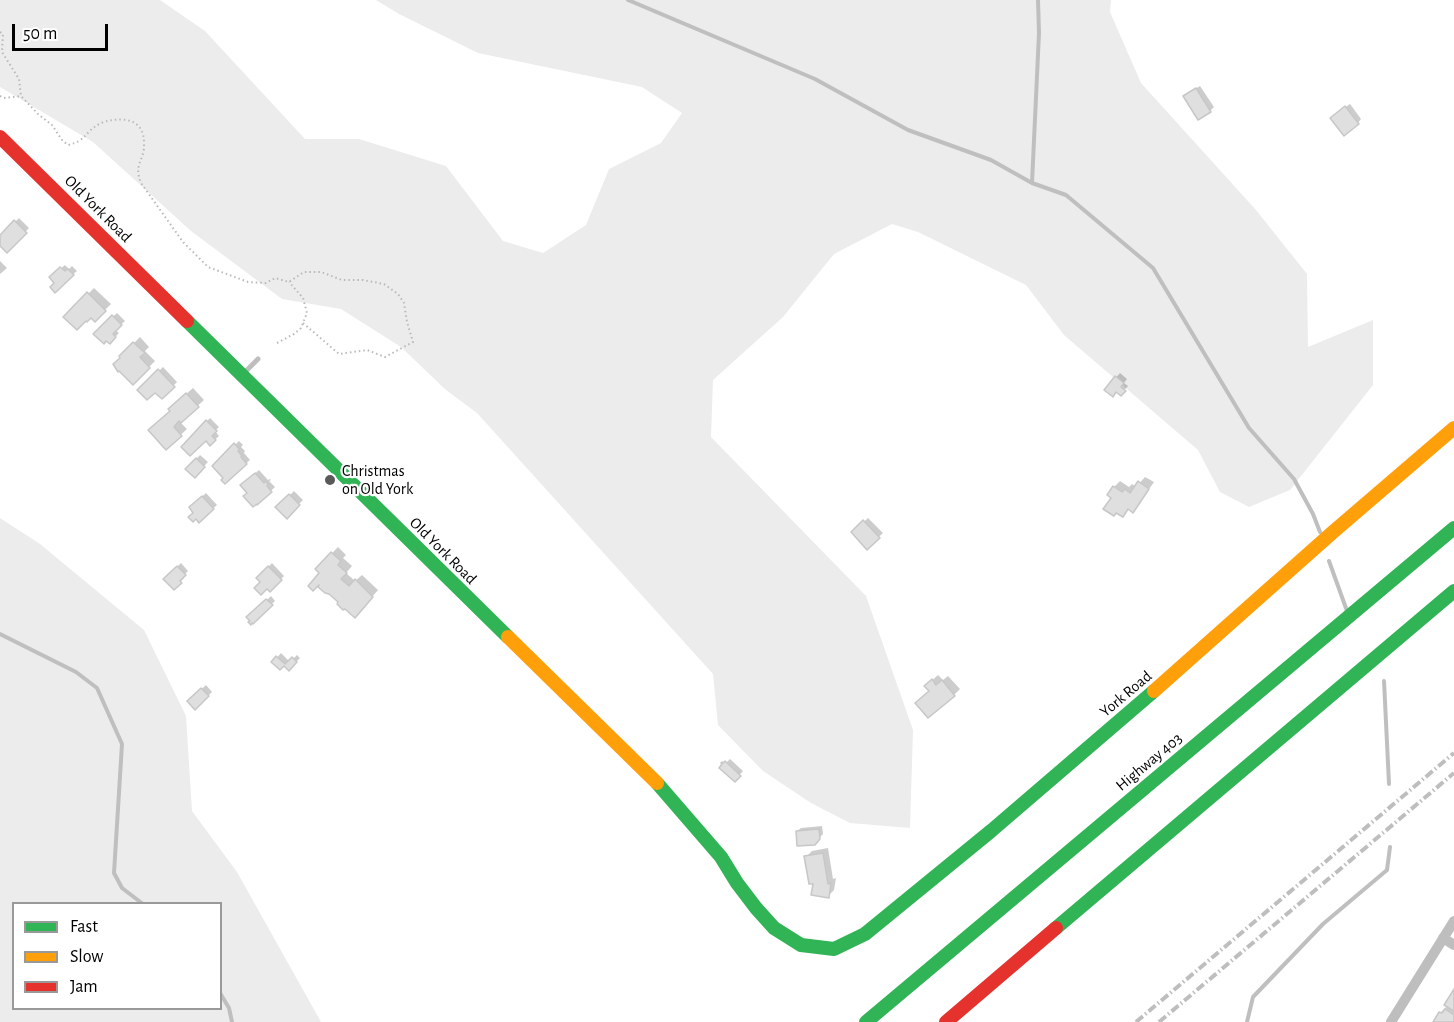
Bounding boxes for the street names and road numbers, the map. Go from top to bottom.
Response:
street label: Old York Road [60,171,136,247]
street label: Old York Road [405,513,481,589]
street label: York Road [1096,667,1156,721]
street label: Highway 403 [1112,729,1186,795]

